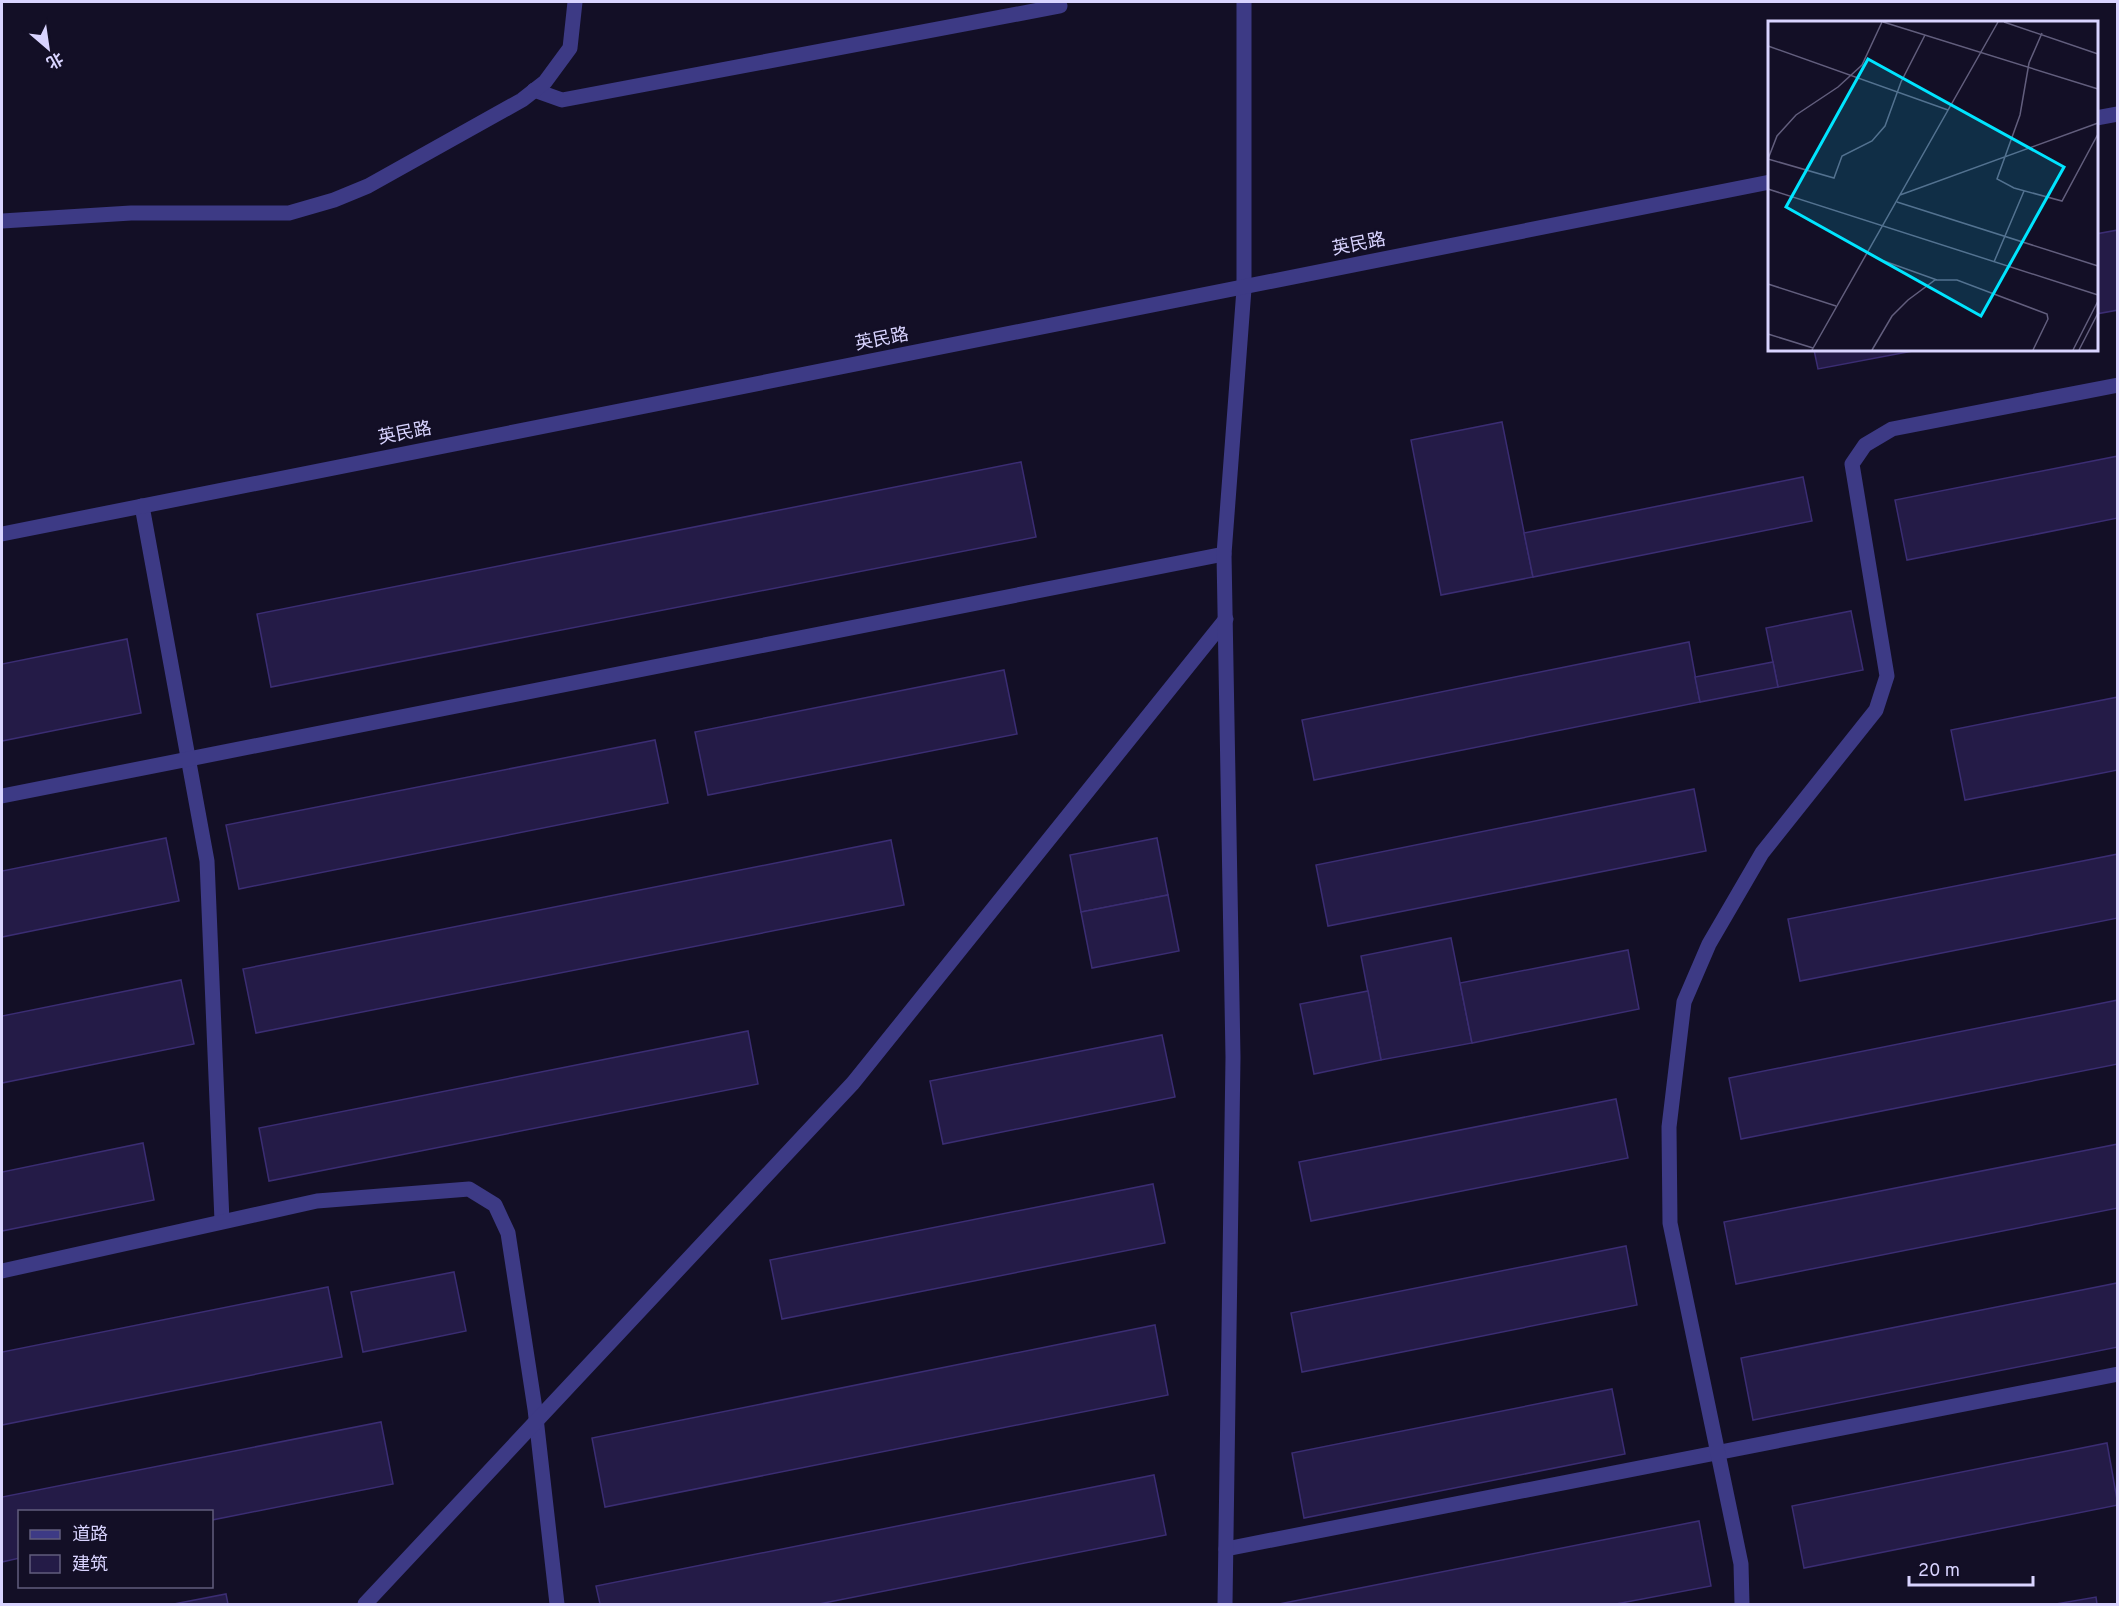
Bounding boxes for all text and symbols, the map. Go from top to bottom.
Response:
north arrow [18,18,78,78]
inset map [1768,21,2098,351]
text: 北 [42,47,66,72]
street label: 英民路 [1330,229,1388,261]
street label: 英民路 [853,324,911,356]
street label: 英民路 [376,418,434,450]
legend [18,1510,213,1588]
text: 道路 [72,1524,108,1547]
scale bar [1909,1549,2034,1587]
text: 建筑 [72,1554,108,1577]
text: 20 m [1918,1560,1960,1583]

